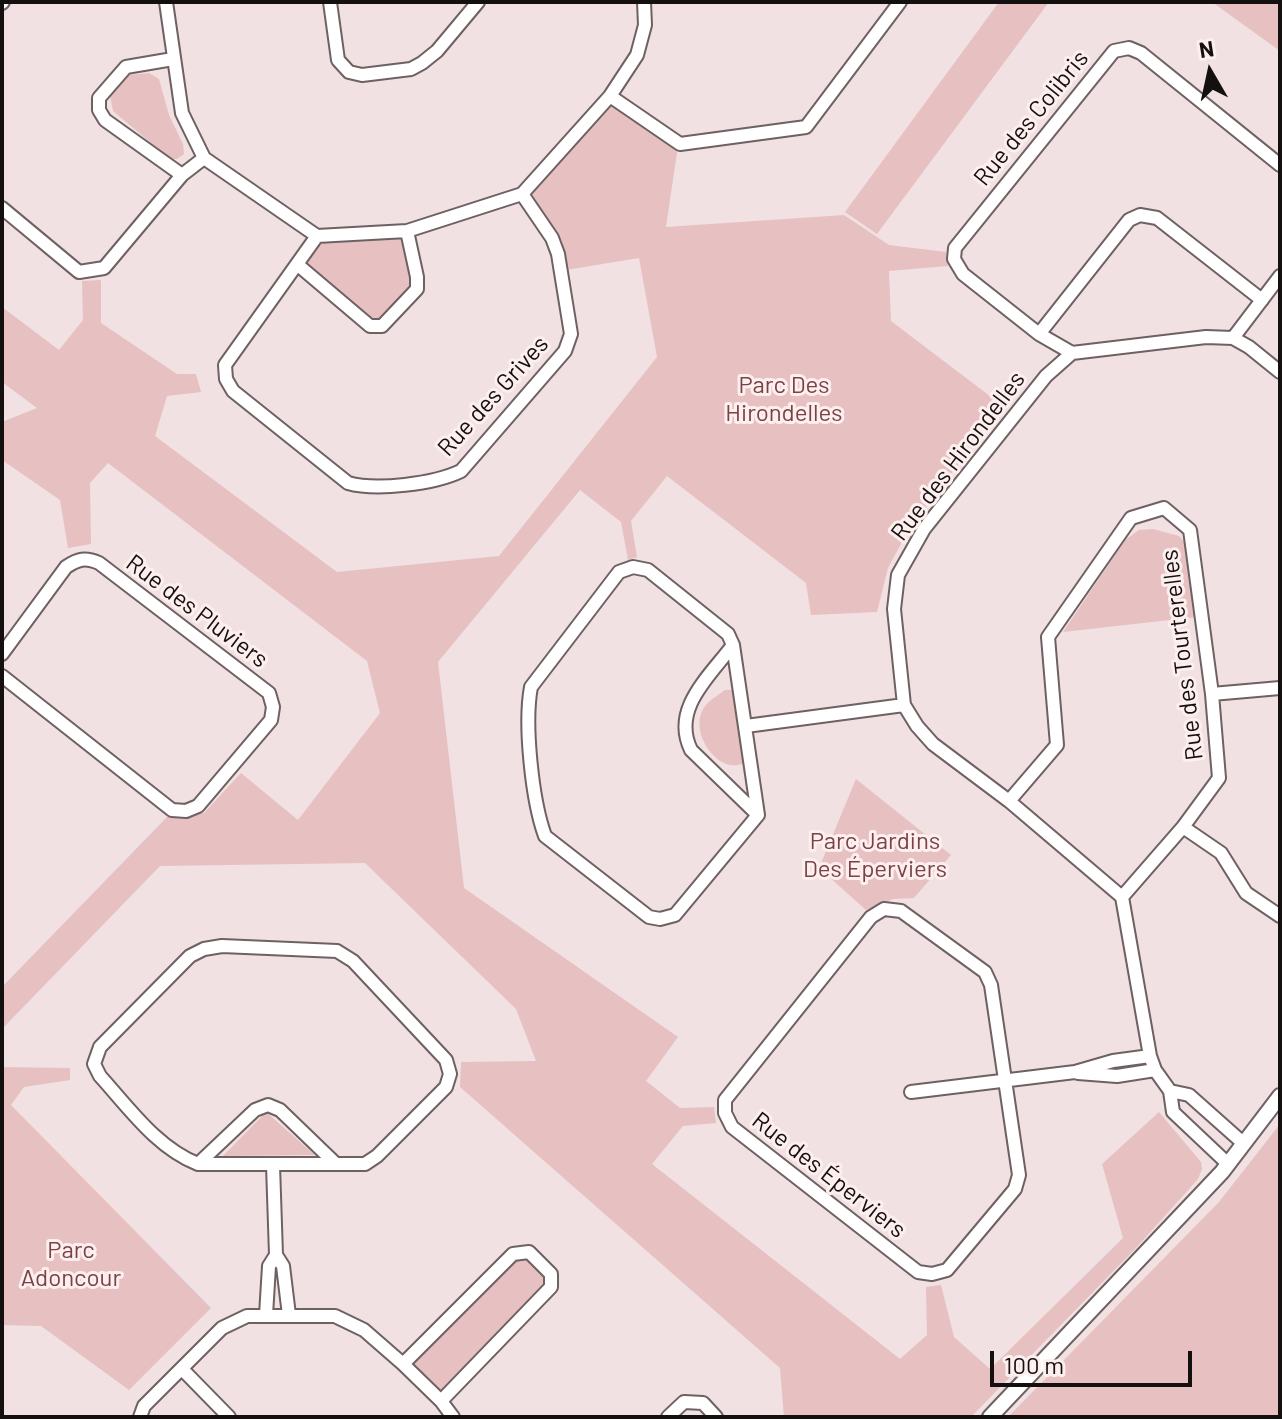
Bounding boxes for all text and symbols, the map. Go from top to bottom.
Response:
north arrow [1170,32,1250,112]
text: N [1197,34,1216,62]
street label: Rue des Colibris [968,44,1094,192]
street label: Rue des Grives [431,330,555,462]
street label: Rue des Hirondelles [885,366,1031,546]
park label: Parc Des Hirondelles [725,371,843,427]
street label: Rue des Pluviers [120,548,274,674]
street label: Rue des Tourterelles [1155,548,1209,762]
park label: Parc Jardins Des Éperviers [803,827,947,883]
street label: Rue des Éperviers [746,1106,912,1244]
park label: Parc Adoncour [21,1236,121,1292]
scale bar [994,1335,1196,1385]
text: 100 m [1004,1350,1064,1379]

